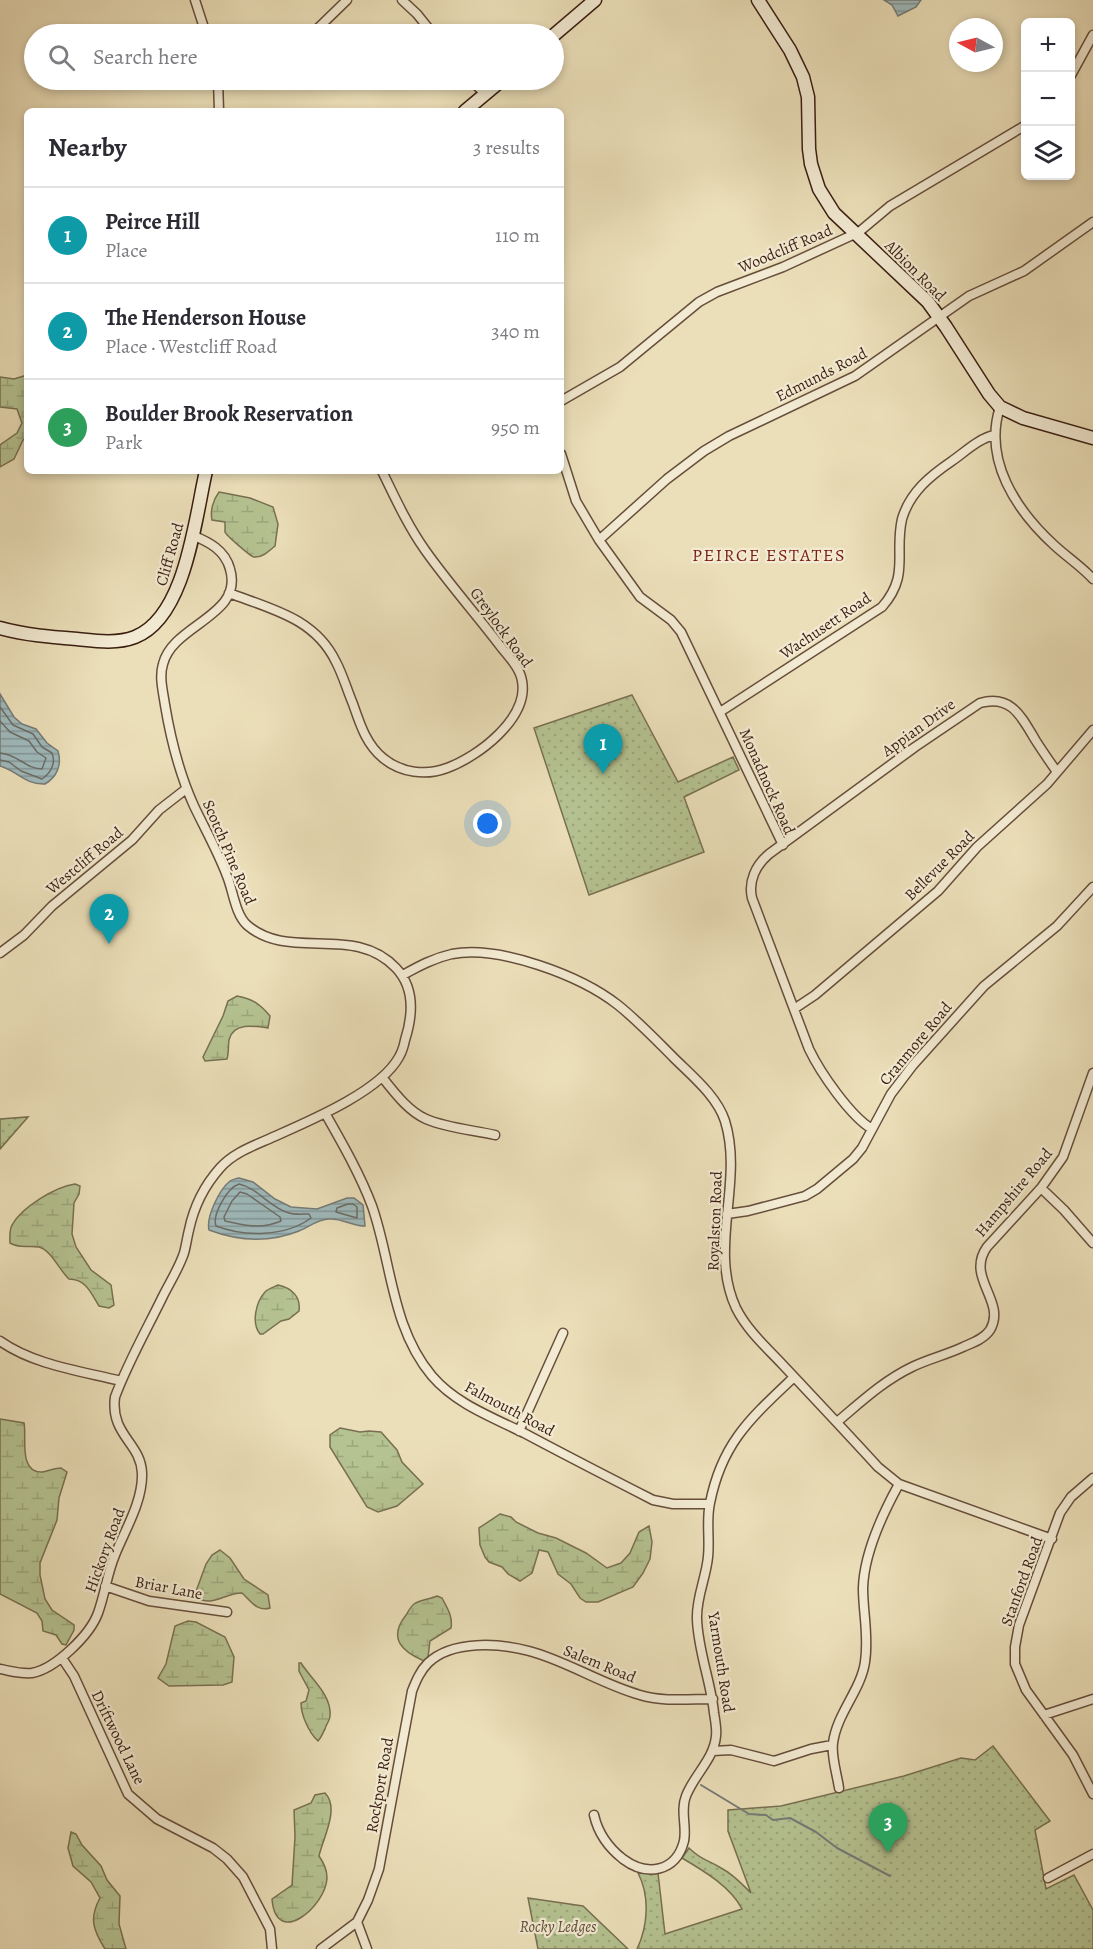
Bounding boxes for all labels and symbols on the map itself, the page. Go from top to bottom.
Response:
north arrow [949,18,1003,72]
street label: Woodcliff Road [734,219,836,279]
street label: Albion Road [879,234,951,307]
street label: Edmunds Road [772,342,871,407]
street label: Cliff Road [150,520,190,589]
district label: PEIRCE ESTATES [692,543,846,567]
street label: Greylock Road [465,583,538,672]
street label: Wachusett Road [775,587,876,665]
street label: Appian Drive [877,694,960,762]
pin: 1 [584,724,622,774]
street label: Monadnock Road [734,725,800,838]
street label: Scotch Pine Road [197,797,261,909]
your location [473,809,502,838]
street label: Westcliff Road [41,822,128,900]
street label: Bellevue Road [900,825,980,906]
pin: 2 [90,894,128,944]
street label: Cranmore Road [874,997,957,1090]
street label: Hampshire Road [970,1143,1058,1242]
street label: Royalston Road [702,1170,728,1271]
street label: Falmouth Road [461,1376,559,1442]
street label: Hickory Road [79,1504,131,1596]
street label: Stanford Road [996,1533,1048,1629]
street label: Briar Lane [133,1571,204,1605]
street label: Yarmouth Road [702,1609,740,1714]
street label: Salem Road [560,1639,640,1689]
street label: Driftwood Lane [86,1687,150,1788]
street label: Rockport Road [361,1735,399,1835]
pin: 3 [868,1804,908,1853]
park label: Rocky Ledges [520,1916,597,1938]

